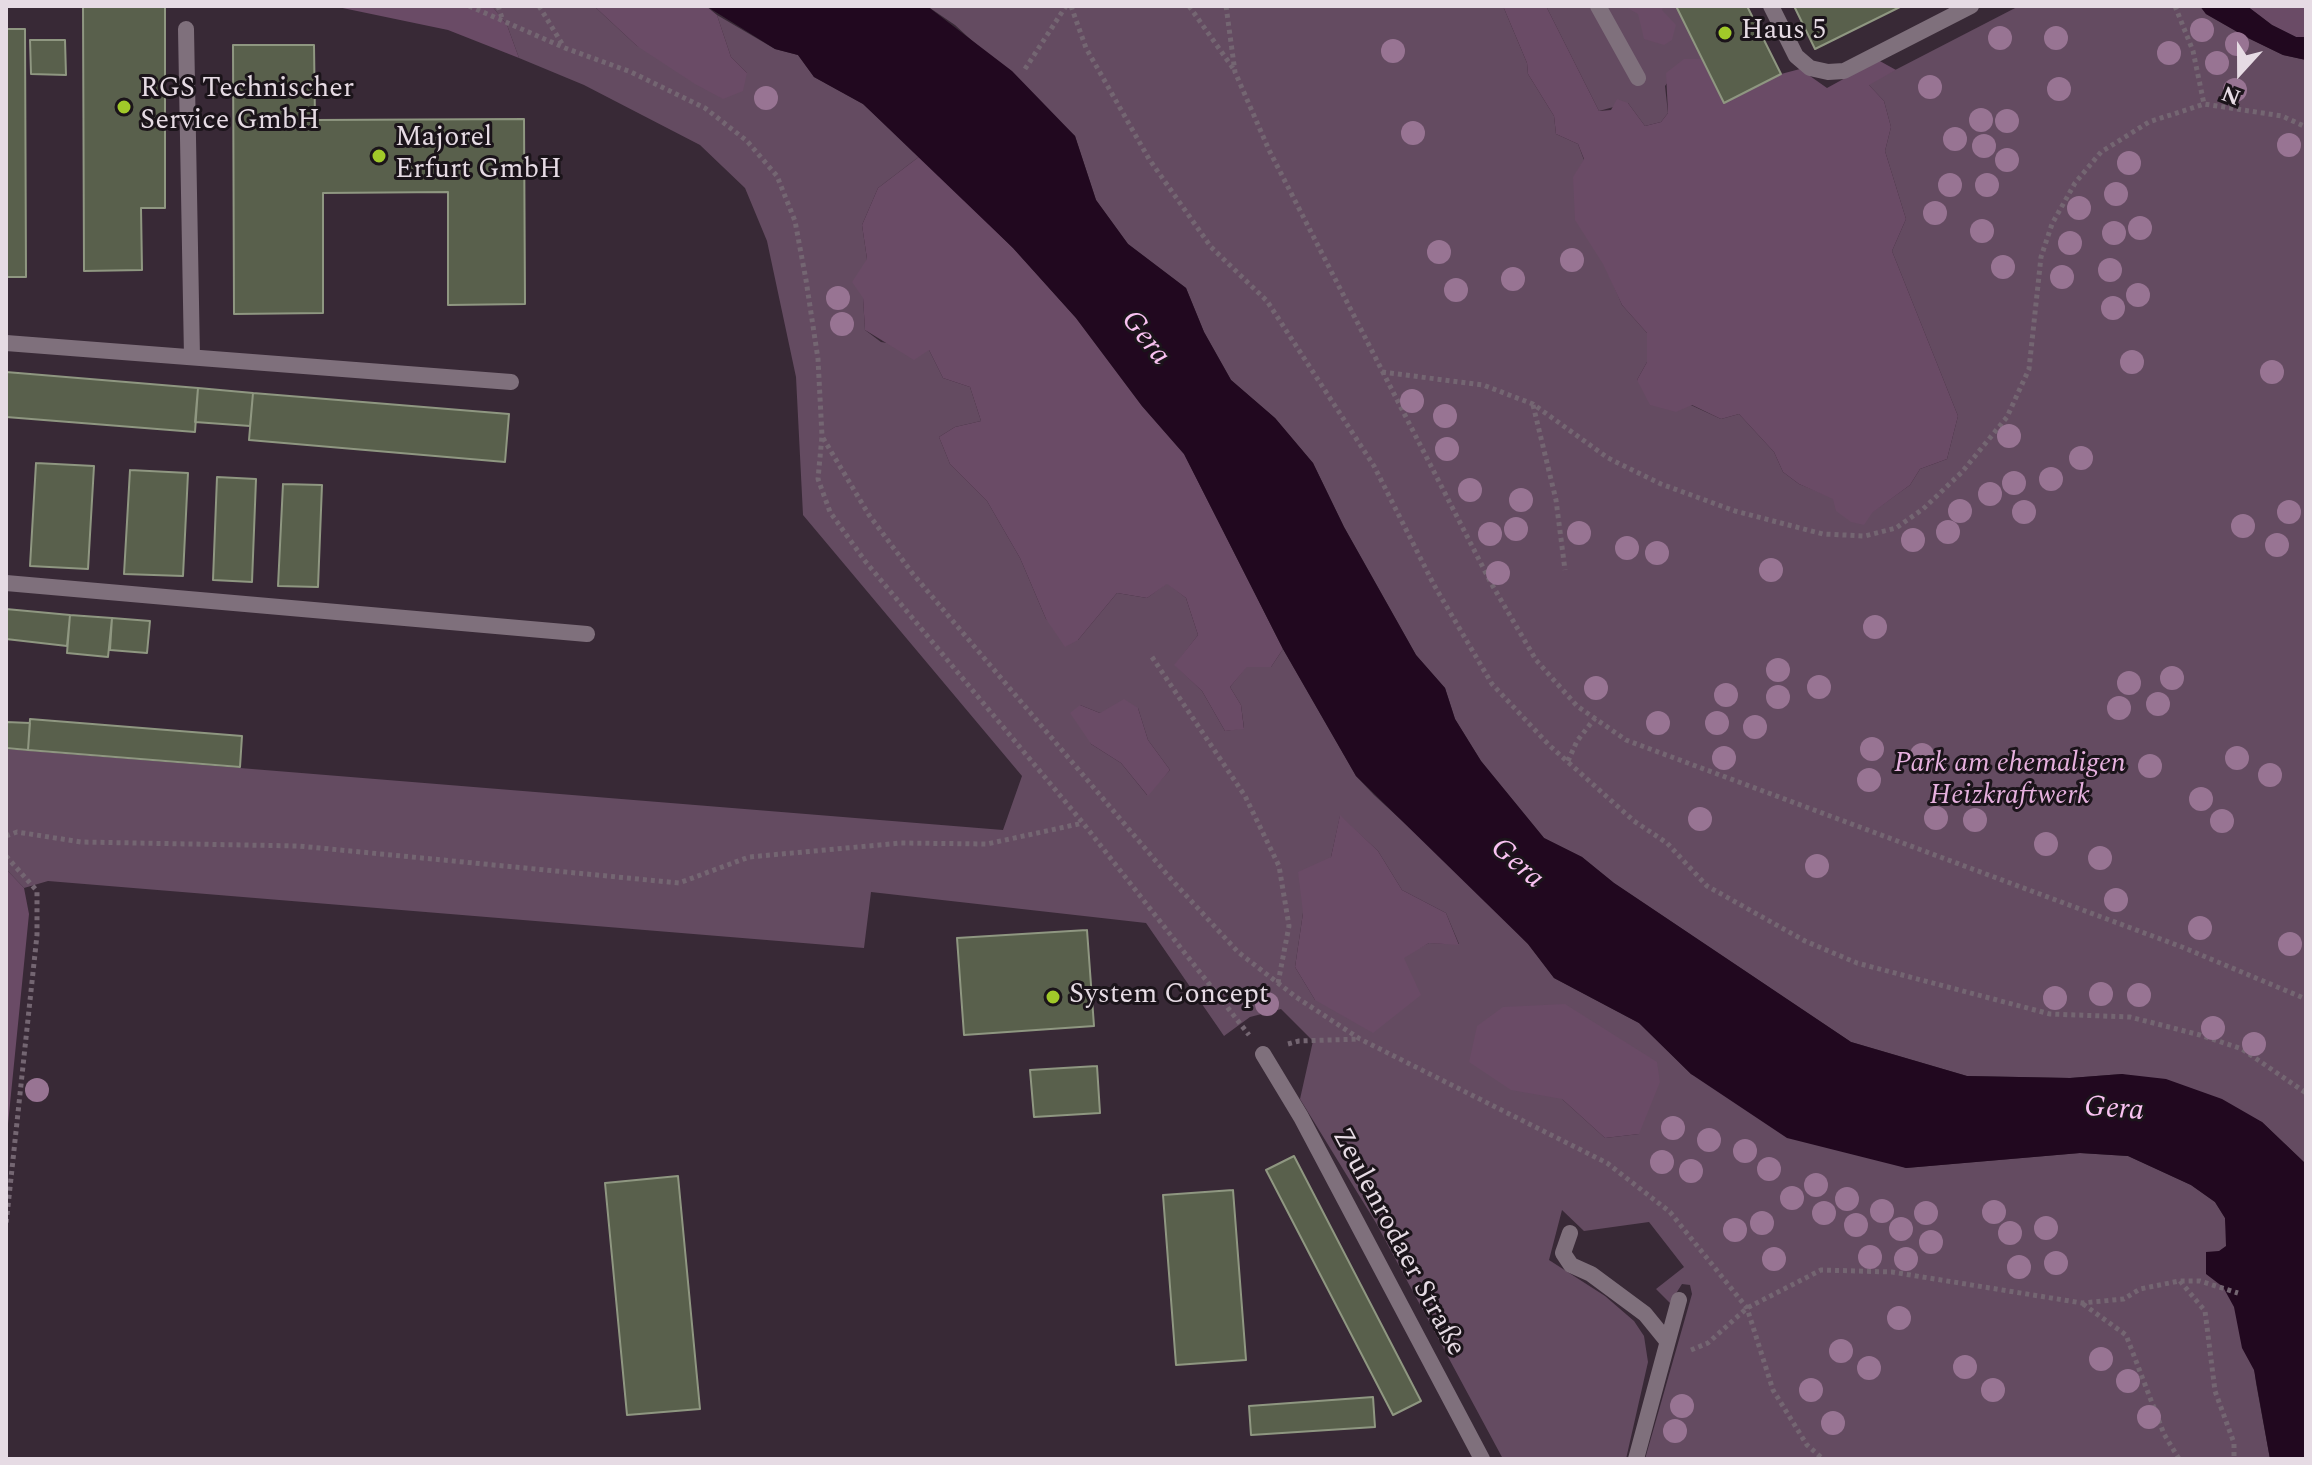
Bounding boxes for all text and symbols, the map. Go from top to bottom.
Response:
place label: Haus 5 [1741,16,1826,50]
marker: Haus 5 [1716,24,1734,42]
north arrow [2200,32,2280,112]
place label: RGS Technischer Service GmbH [140,74,354,140]
text: N [2217,76,2246,113]
marker: RGS Technischer Service GmbH [115,98,133,116]
place label: Majorel Erfurt GmbH [395,123,562,189]
marker: Majorel Erfurt GmbH [370,147,388,165]
water label: Gera [1111,304,1177,374]
park label: Park am ehemaligen Heizkraftwerk [1894,749,2126,815]
water label: Gera [1482,832,1550,898]
place label: System Concept [1069,980,1269,1014]
marker: System Concept [1044,988,1062,1006]
water label: Gera [2083,1091,2145,1131]
street label: Zeulenrodaer Straße [1323,1123,1471,1363]

